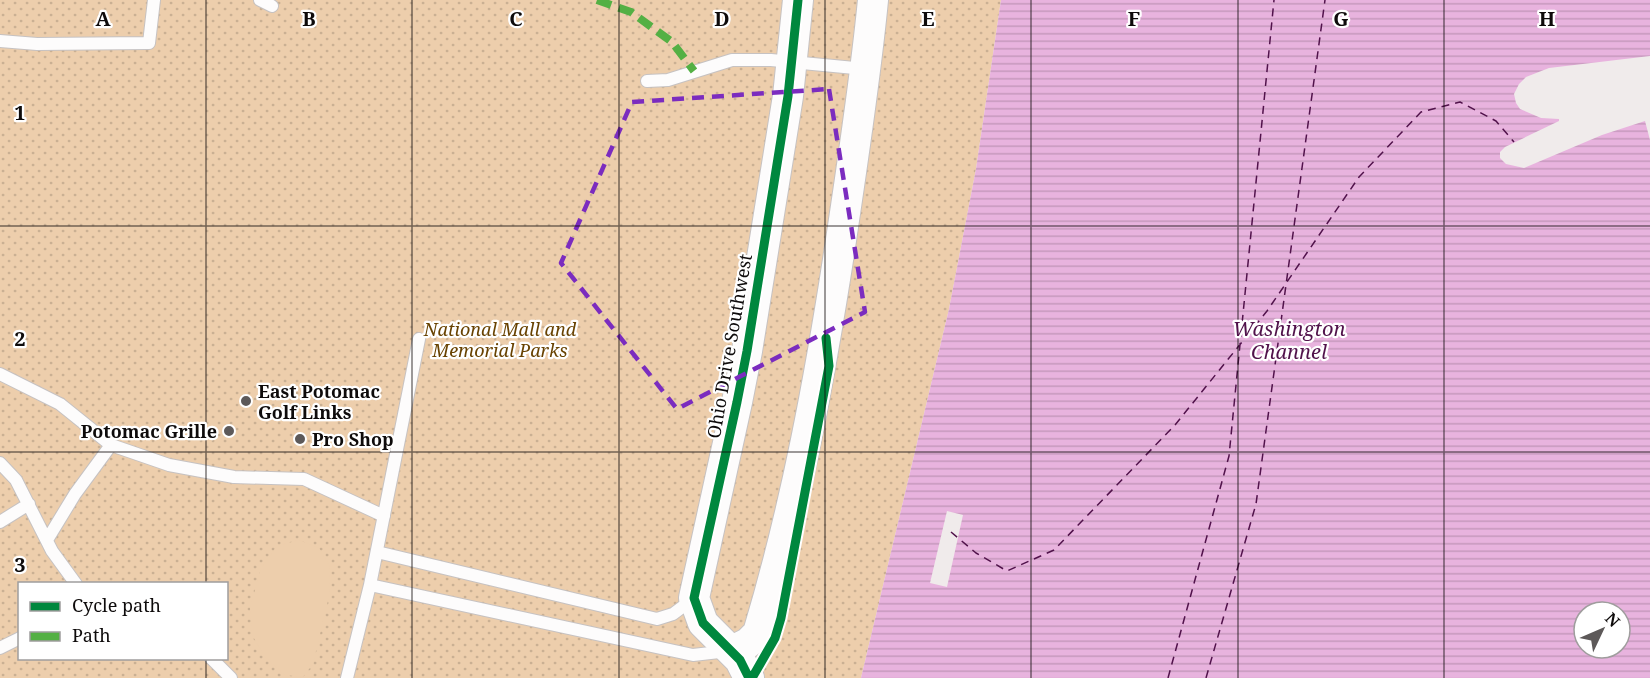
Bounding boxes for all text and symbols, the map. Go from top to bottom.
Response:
text: A [95,5,111,32]
text: B [302,5,316,32]
text: C [509,5,523,32]
text: D [714,5,730,32]
text: E [921,5,935,32]
text: F [1128,5,1140,32]
text: G [1333,5,1349,32]
text: H [1539,5,1555,32]
text: 1 [14,99,26,126]
street label: Ohio Drive Southwest [701,252,757,440]
water label: Washington Channel [1233,315,1345,365]
park label: National Mall and Memorial Parks [423,317,577,362]
text: 2 [14,325,26,352]
place label: East Potomac Golf Links [258,379,380,424]
marker: East Potomac Golf Links [239,394,253,408]
place label: Potomac Grille [81,419,217,443]
marker: Potomac Grille [222,424,236,438]
place label: Pro Shop [312,427,394,451]
marker: Pro Shop [293,432,307,446]
text: 3 [14,551,26,578]
legend [18,582,228,660]
text: Cycle path [72,593,161,617]
north arrow [1572,600,1632,660]
text: N [1600,607,1625,632]
text: Path [72,623,111,647]

